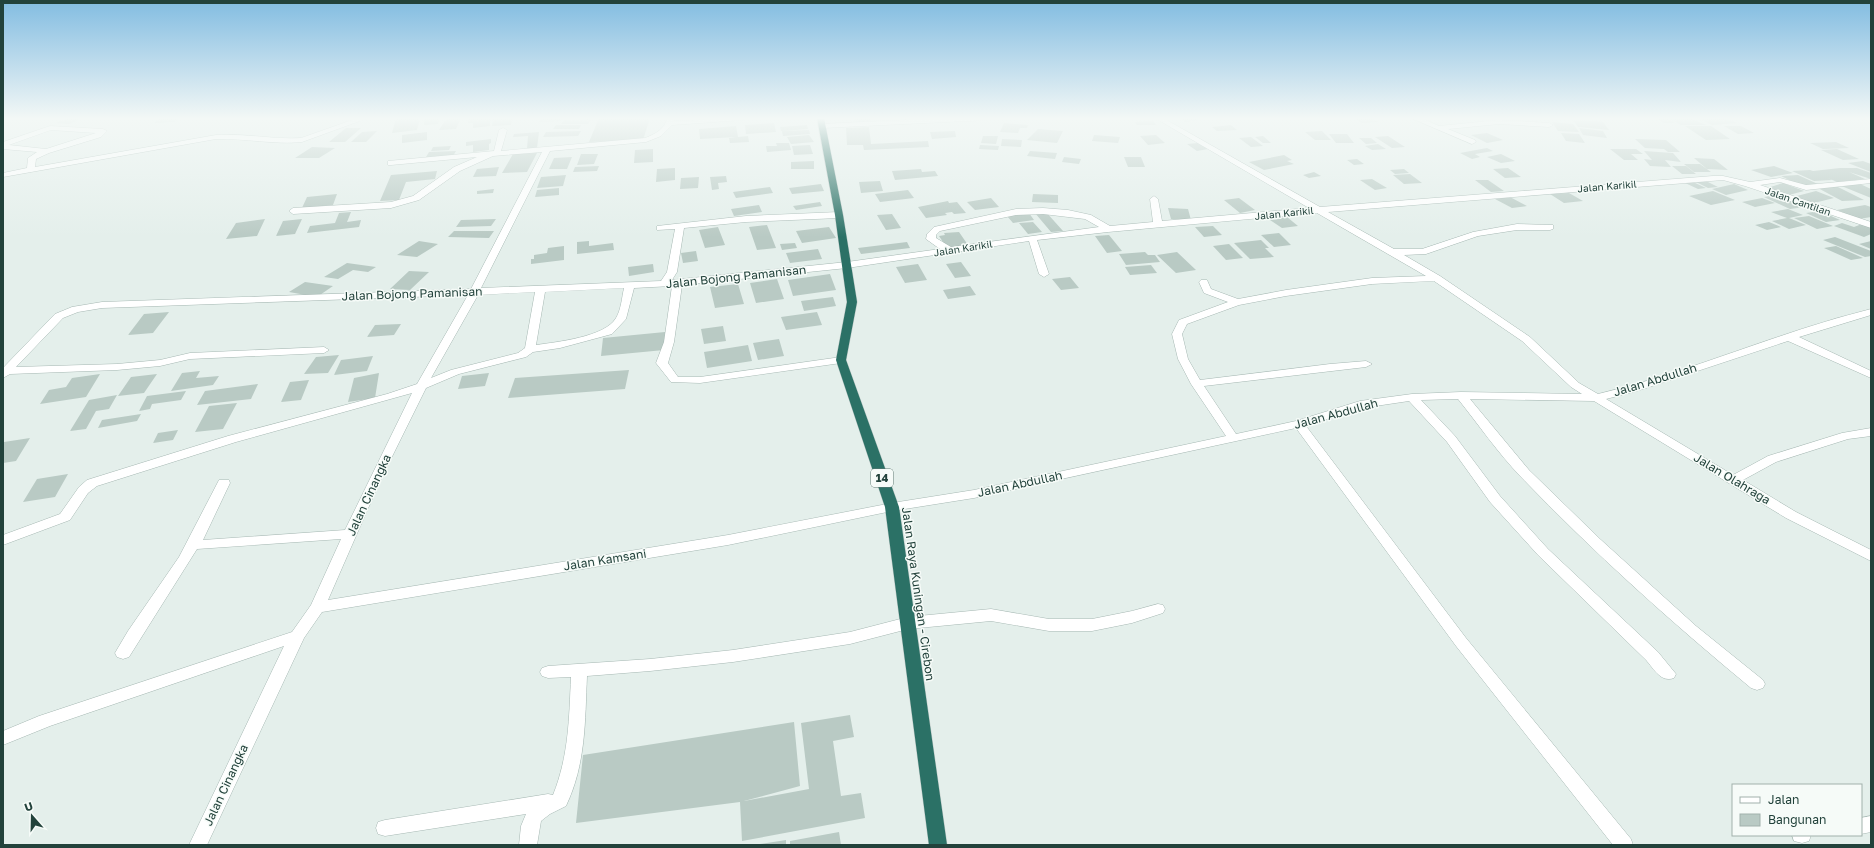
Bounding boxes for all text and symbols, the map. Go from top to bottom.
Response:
street label: Jalan Karikil [1577,177,1637,195]
street label: Jalan Cantilan [1763,184,1833,218]
street label: Jalan Karikil [1254,204,1314,222]
street label: Jalan Karikil [933,237,993,259]
street label: Jalan Bojong Pamanisan [665,262,807,291]
street label: Jalan Bojong Pamanisan [341,284,483,303]
street label: Jalan Abdullah [1611,360,1698,399]
street label: Jalan Abdullah [1292,395,1380,432]
street label: Jalan Olahraga [1691,450,1773,507]
street label: Jalan Cinangka [343,452,394,538]
street label: Jalan Abdullah [976,467,1064,500]
road number: 14 [871,469,893,487]
street label: Jalan Raya Kuningan - Cirebon [899,506,938,682]
street label: Jalan Kamsani [562,546,647,573]
street label: Jalan Cinangka [200,742,251,828]
legend [1732,784,1862,836]
text: Jalan [1768,792,1799,807]
north arrow [12,796,52,836]
text: U [22,799,34,814]
text: Bangunan [1768,812,1826,827]

